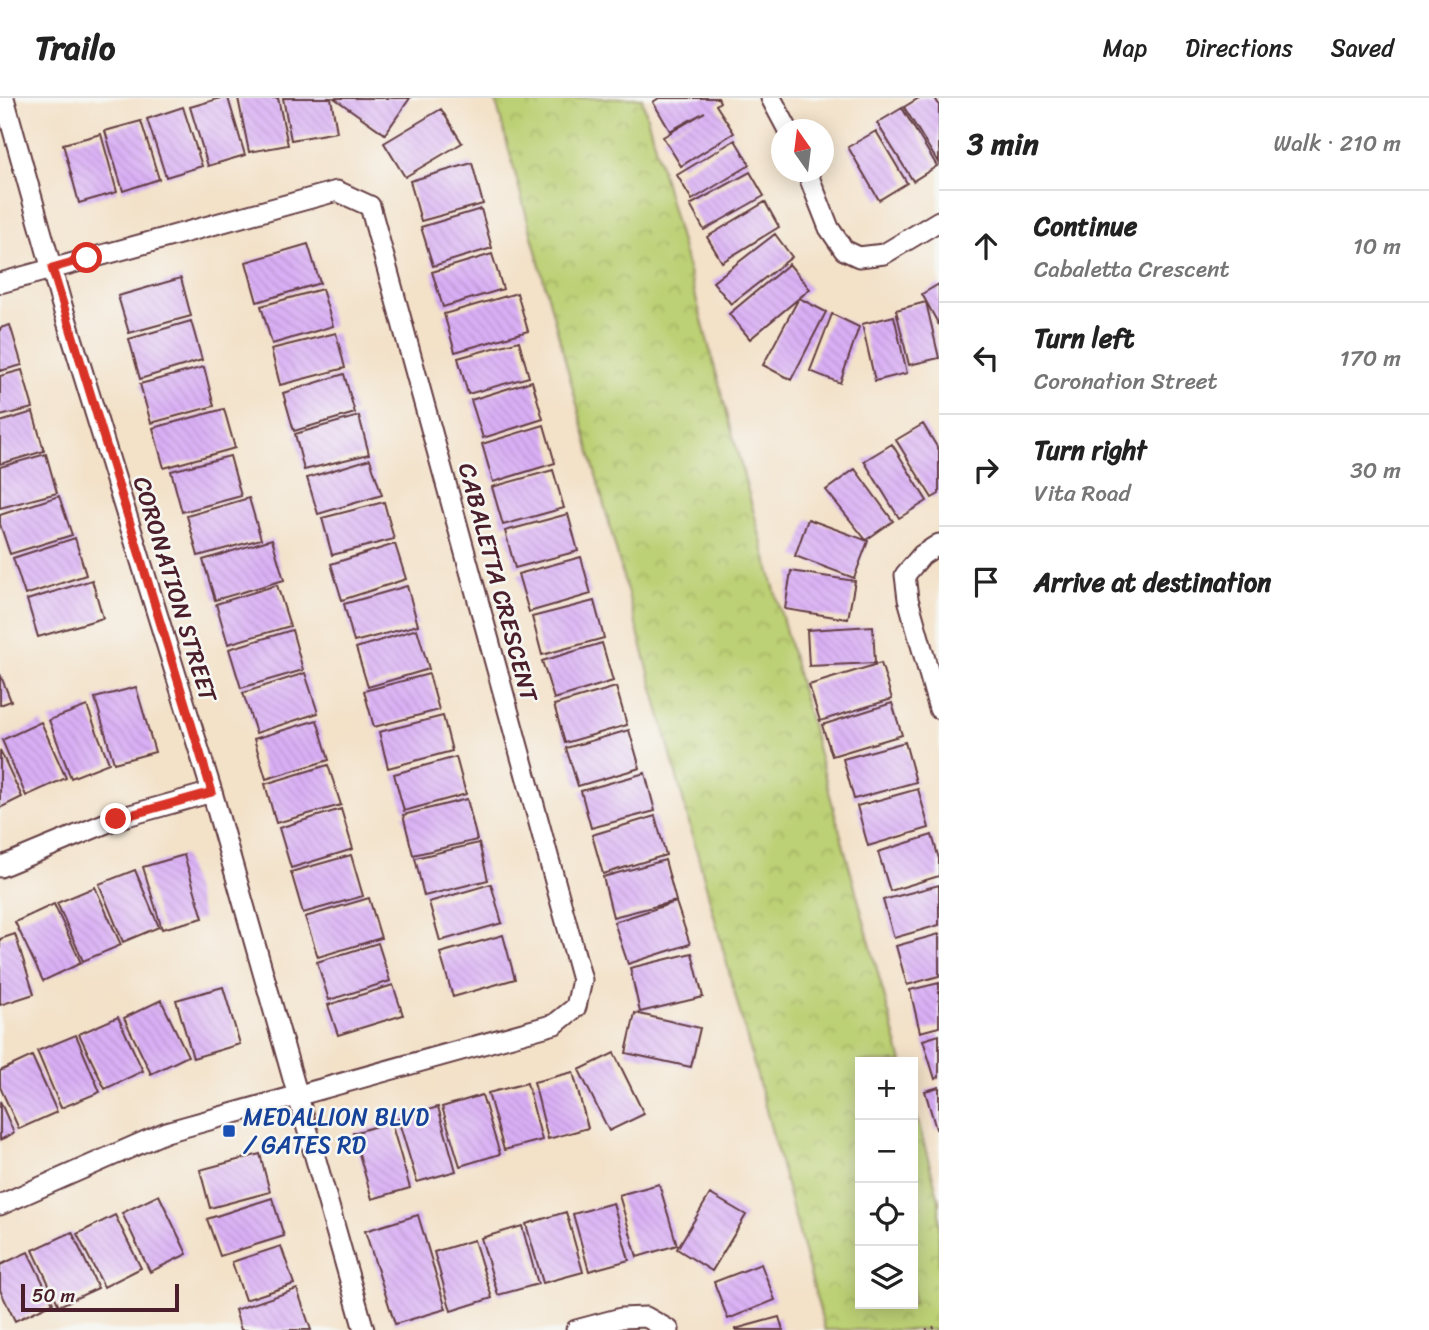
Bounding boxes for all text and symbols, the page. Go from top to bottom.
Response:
text: Trailo [35,19,115,77]
text: Map [1103,27,1147,69]
text: Directions [1185,27,1293,69]
text: Saved [1331,27,1394,69]
text: 3 min [967,117,1039,171]
north arrow [771,119,834,182]
text: Walk · 210 m [1274,123,1401,164]
text: Continue [1034,203,1137,249]
text: 10 m [1353,226,1401,267]
icon: ahead [967,227,1005,265]
route start [71,242,102,273]
text: Cabaletta Crescent [1034,249,1230,290]
text: Turn left [1034,315,1134,361]
text: 170 m [1340,338,1401,379]
icon: left [967,339,1005,377]
text: Coronation Street [1034,361,1218,402]
text: Turn right [1034,427,1147,473]
text: 30 m [1350,450,1401,491]
icon: right [967,451,1005,489]
street label: CABALETTA CRESCENT [446,458,550,707]
street label: CORONATION STREET [121,471,230,709]
text: Vita Road [1034,473,1131,514]
text: Arrive at destination [1034,559,1271,605]
icon: arrive [967,563,1005,601]
route end [100,803,131,834]
map controls [855,1057,918,1309]
button: + [855,1057,918,1120]
place label: MEDALLION BLVD / GATES RD [243,1096,429,1166]
button: − [855,1120,918,1183]
marker: MEDALLION BLVD / GATES RD [221,1123,237,1139]
button: locate [855,1183,918,1246]
button: layers [855,1246,918,1309]
text: 50 m [32,1279,75,1312]
scale bar [21,1281,178,1313]

